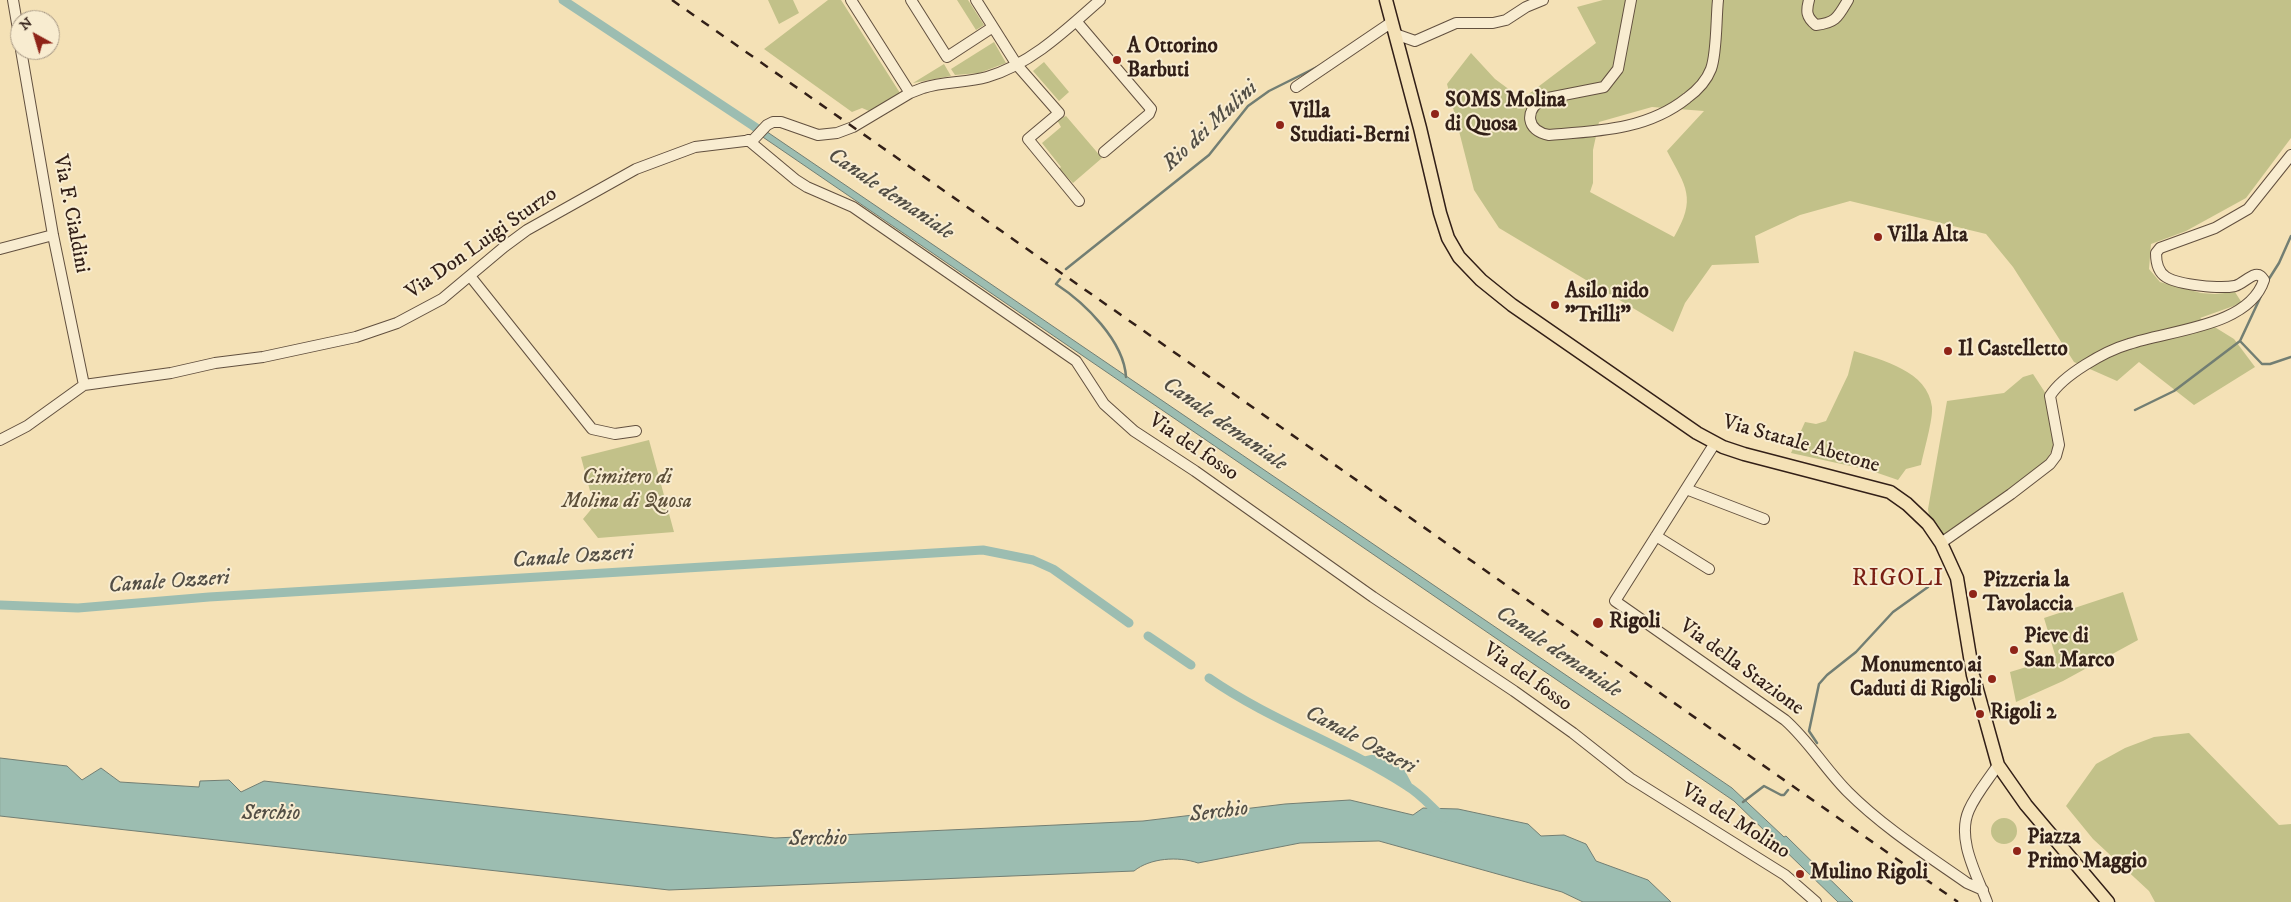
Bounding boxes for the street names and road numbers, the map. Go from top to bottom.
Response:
street label: Via F. Cialdini [46,153,94,275]
street label: Via Don Luigi Sturzo [401,182,563,306]
street label: Via del fosso [1143,409,1243,487]
street label: Via Statale Abetone [1720,411,1882,479]
street label: Via della Stazione [1674,614,1808,722]
street label: Via del fosso [1478,638,1576,718]
street label: Via del Molino [1676,779,1794,865]

